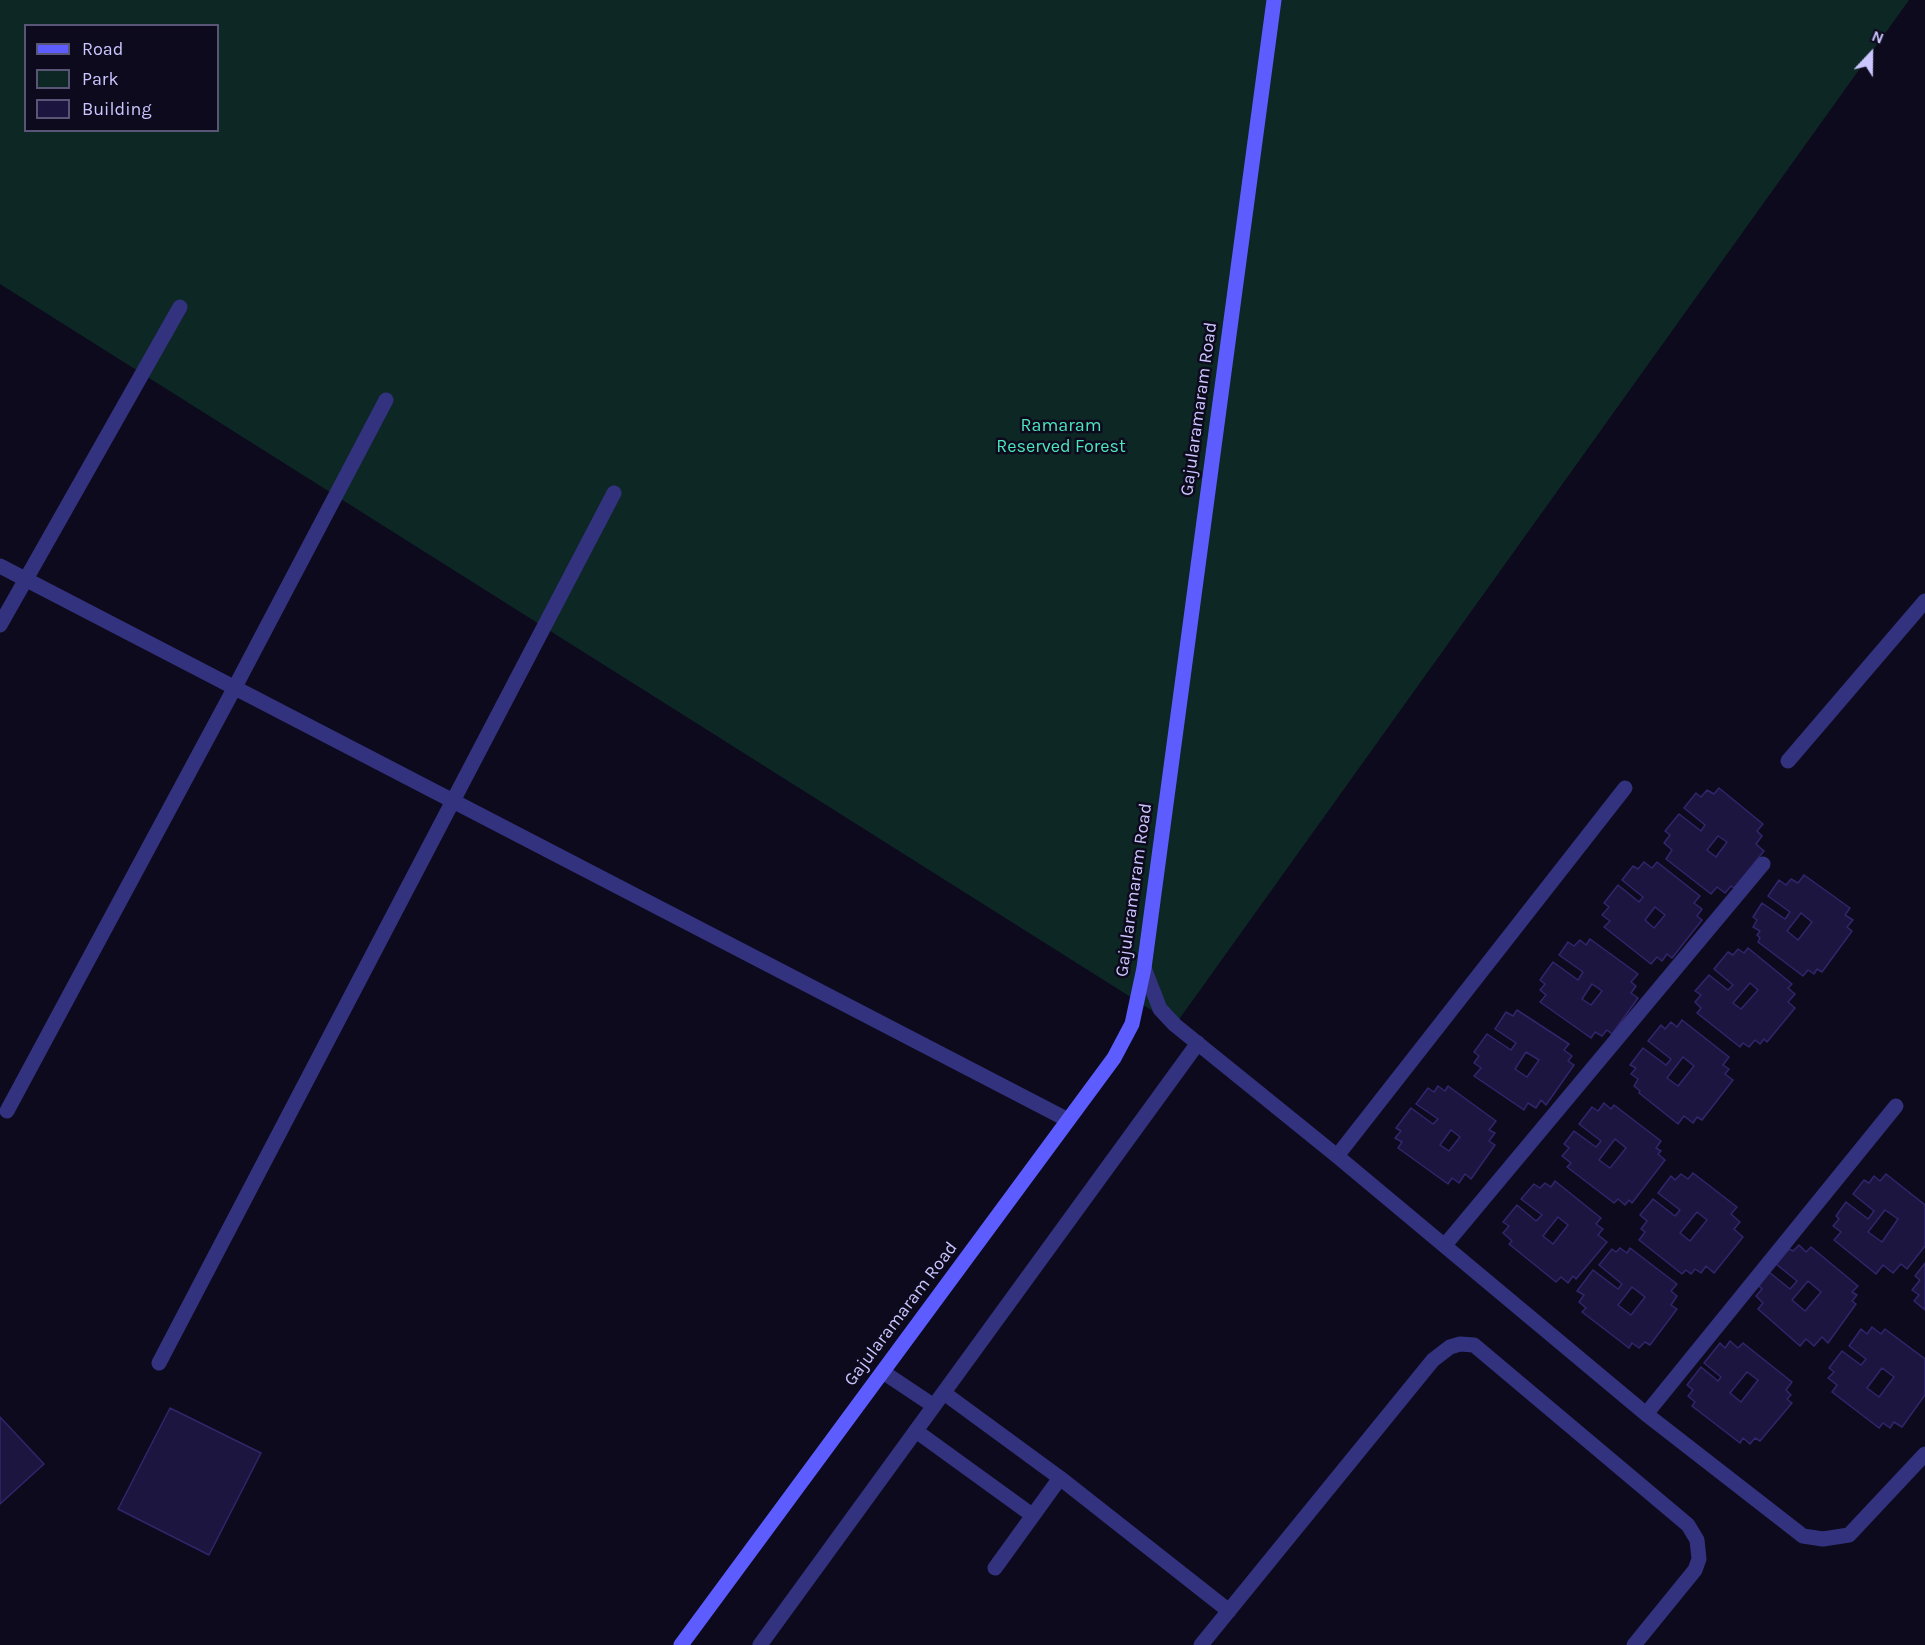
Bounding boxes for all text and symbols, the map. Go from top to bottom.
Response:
legend [24,24,219,132]
north arrow [1841,24,1901,84]
text: N [1869,26,1887,48]
text: Road [82,38,123,60]
text: Park [82,68,119,90]
text: Building [82,98,152,120]
street label: Gajularamaram Road [1176,321,1222,497]
park label: Ramaram Reserved Forest [996,415,1126,458]
street label: Gajularamaram Road [1111,802,1157,978]
street label: Gajularamaram Road [840,1238,962,1390]

